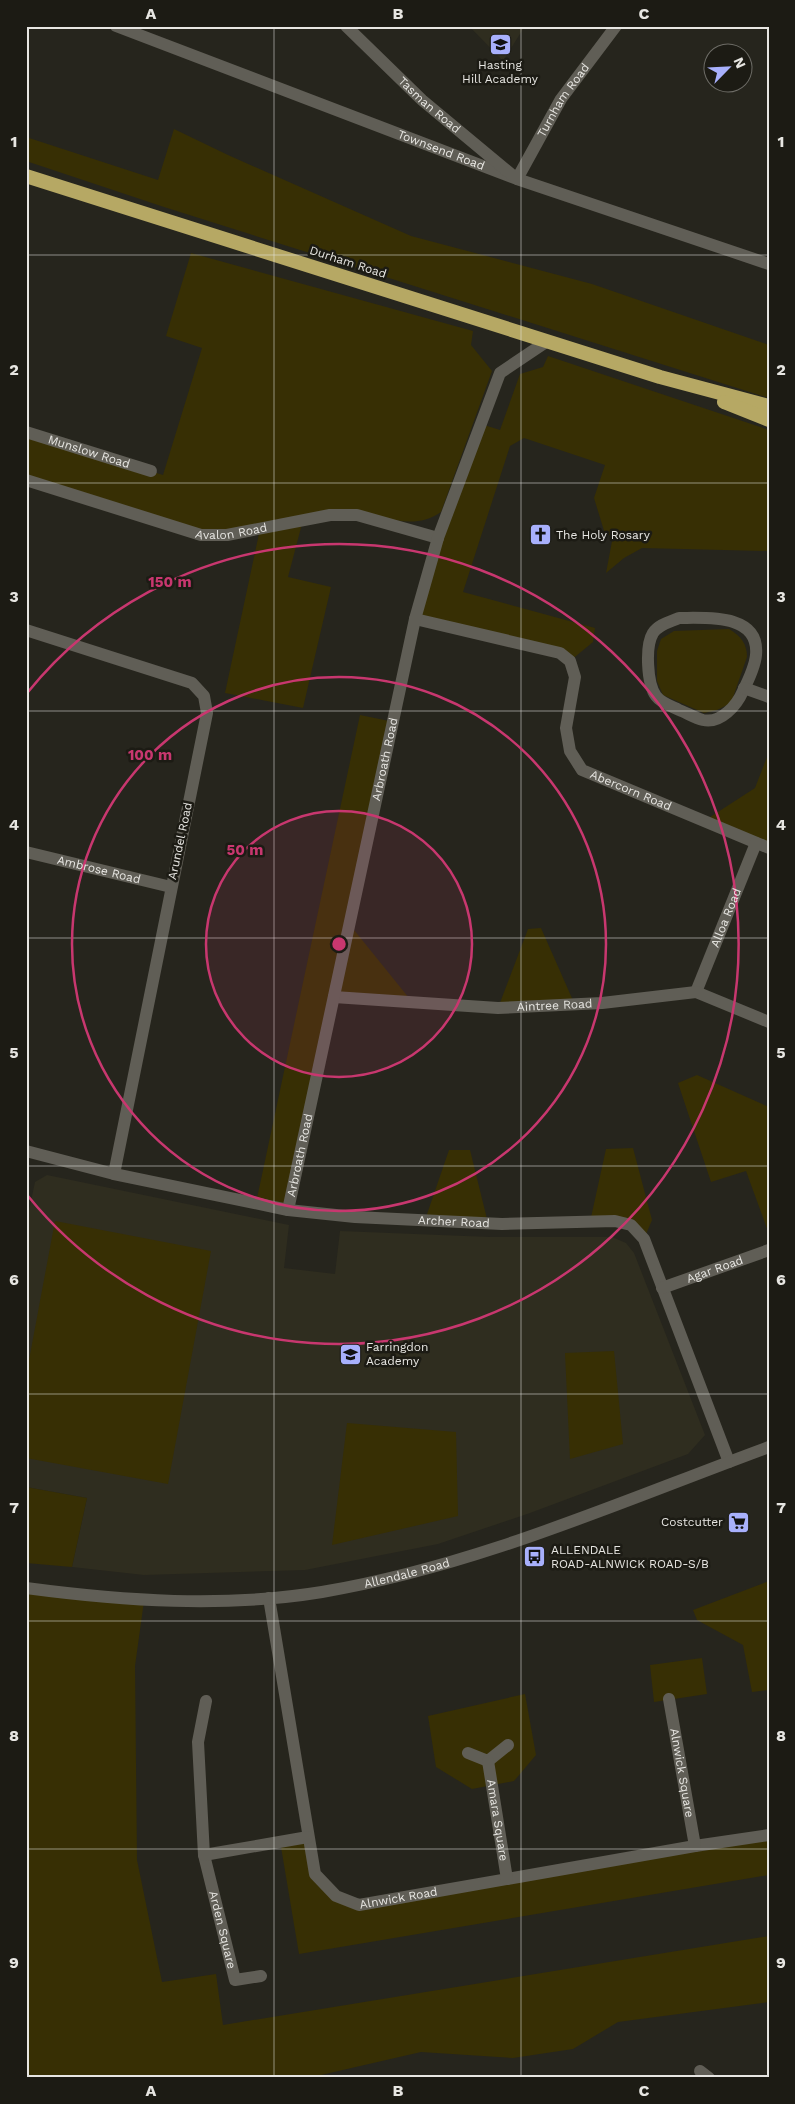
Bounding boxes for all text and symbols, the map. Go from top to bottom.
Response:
text: A [146,4,157,23]
text: B [393,4,404,23]
text: C [639,4,650,23]
school or university icon: Hasting Hill Academy [488,32,512,56]
north arrow [702,42,752,92]
text: N [730,55,749,71]
place label: Hasting Hill Academy [462,58,539,86]
street label: Turnham Road [534,61,592,140]
street label: Tasman Road [395,74,463,136]
street label: Townsend Road [396,127,487,173]
text: 1 [11,132,17,151]
text: 1 [778,132,784,151]
street label: Durham Road [308,243,388,281]
text: 2 [9,360,19,379]
text: 2 [776,360,786,379]
street label: Munslow Road [46,432,132,471]
street label: Avalon Road [194,520,268,542]
church icon: The Holy Rosary [528,523,552,547]
place label: The Holy Rosary [556,528,651,542]
text: 150 m [148,573,192,591]
text: 3 [9,587,19,606]
text: 3 [776,587,786,606]
street label: Arbroath Road [369,716,401,802]
text: 100 m [128,746,172,764]
street label: Abercorn Road [588,767,674,814]
street label: Arundel Road [165,801,195,881]
text: 4 [9,815,19,834]
text: 4 [776,815,786,834]
text: 50 m [227,841,263,859]
street label: Ambrose Road [56,853,142,886]
street label: Alloa Road [708,886,744,949]
centre of rings [330,935,348,953]
street label: Aintree Road [517,996,593,1014]
text: 5 [9,1043,19,1062]
text: 5 [776,1043,786,1062]
street label: Arbroath Road [284,1112,316,1198]
street label: Archer Road [418,1213,490,1230]
street label: Agar Road [685,1253,745,1286]
text: 6 [9,1270,19,1289]
text: 6 [776,1270,786,1289]
place label: Farringdon Academy [366,1340,428,1368]
school or university icon: Farringdon Academy [338,1342,362,1366]
text: 7 [9,1498,19,1517]
text: 7 [776,1498,786,1517]
supermarket icon: Costcutter [727,1510,751,1534]
place label: Costcutter [661,1515,723,1529]
place label: ALLENDALE ROAD-ALNWICK ROAD-S/B [551,1543,709,1571]
bus stop icon: ALLENDALE ROAD-ALNWICK ROAD-S/B [523,1545,547,1569]
street label: Allendale Road [363,1556,451,1591]
text: 8 [9,1726,19,1745]
text: 8 [776,1726,786,1745]
street label: Alnwick Square [667,1727,697,1819]
street label: Amara Square [484,1778,511,1862]
street label: Alnwick Road [358,1884,439,1912]
street label: Arden Square [206,1889,239,1970]
text: 9 [9,1953,19,1972]
text: 9 [776,1953,786,1972]
text: A [146,2081,157,2100]
text: B [393,2081,404,2100]
text: C [639,2081,650,2100]

